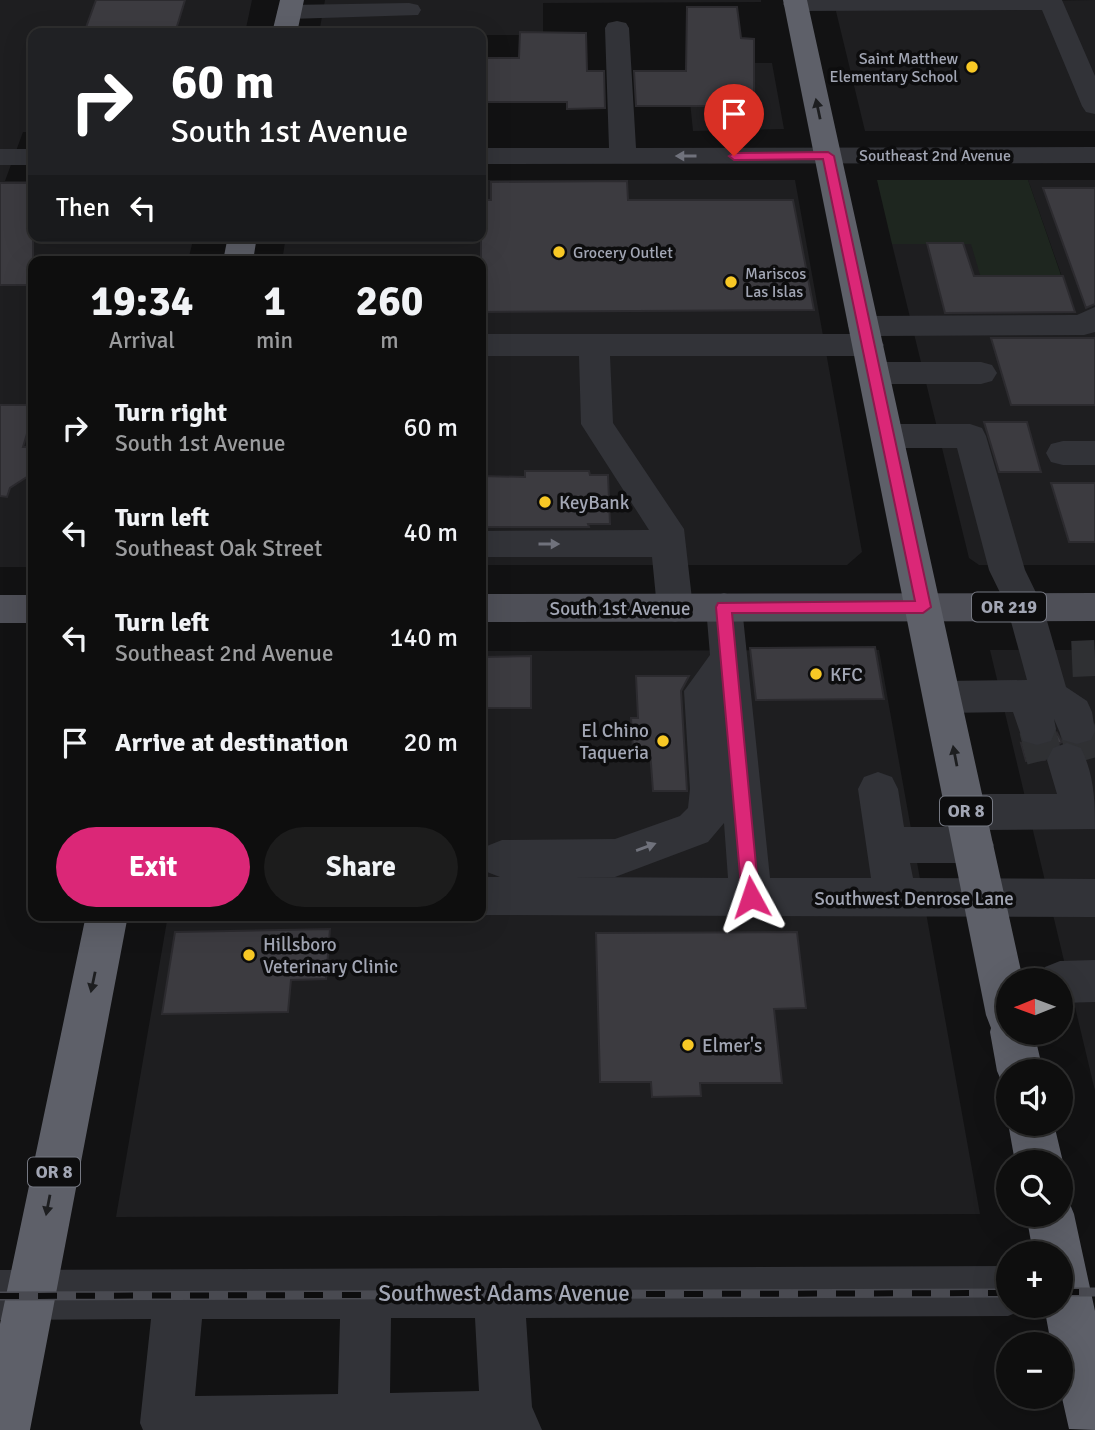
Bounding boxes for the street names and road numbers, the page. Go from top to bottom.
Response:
street label: Southeast 2nd Avenue [859,146,1011,166]
road number: OR 219 [972,592,1046,622]
street label: South 1st Avenue [550,597,690,621]
road number: OR 8 [940,796,992,826]
street label: Southwest Denrose Lane [814,887,1014,911]
road number: OR 8 [28,1157,80,1186]
street label: Southwest Adams Avenue [378,1279,630,1308]

